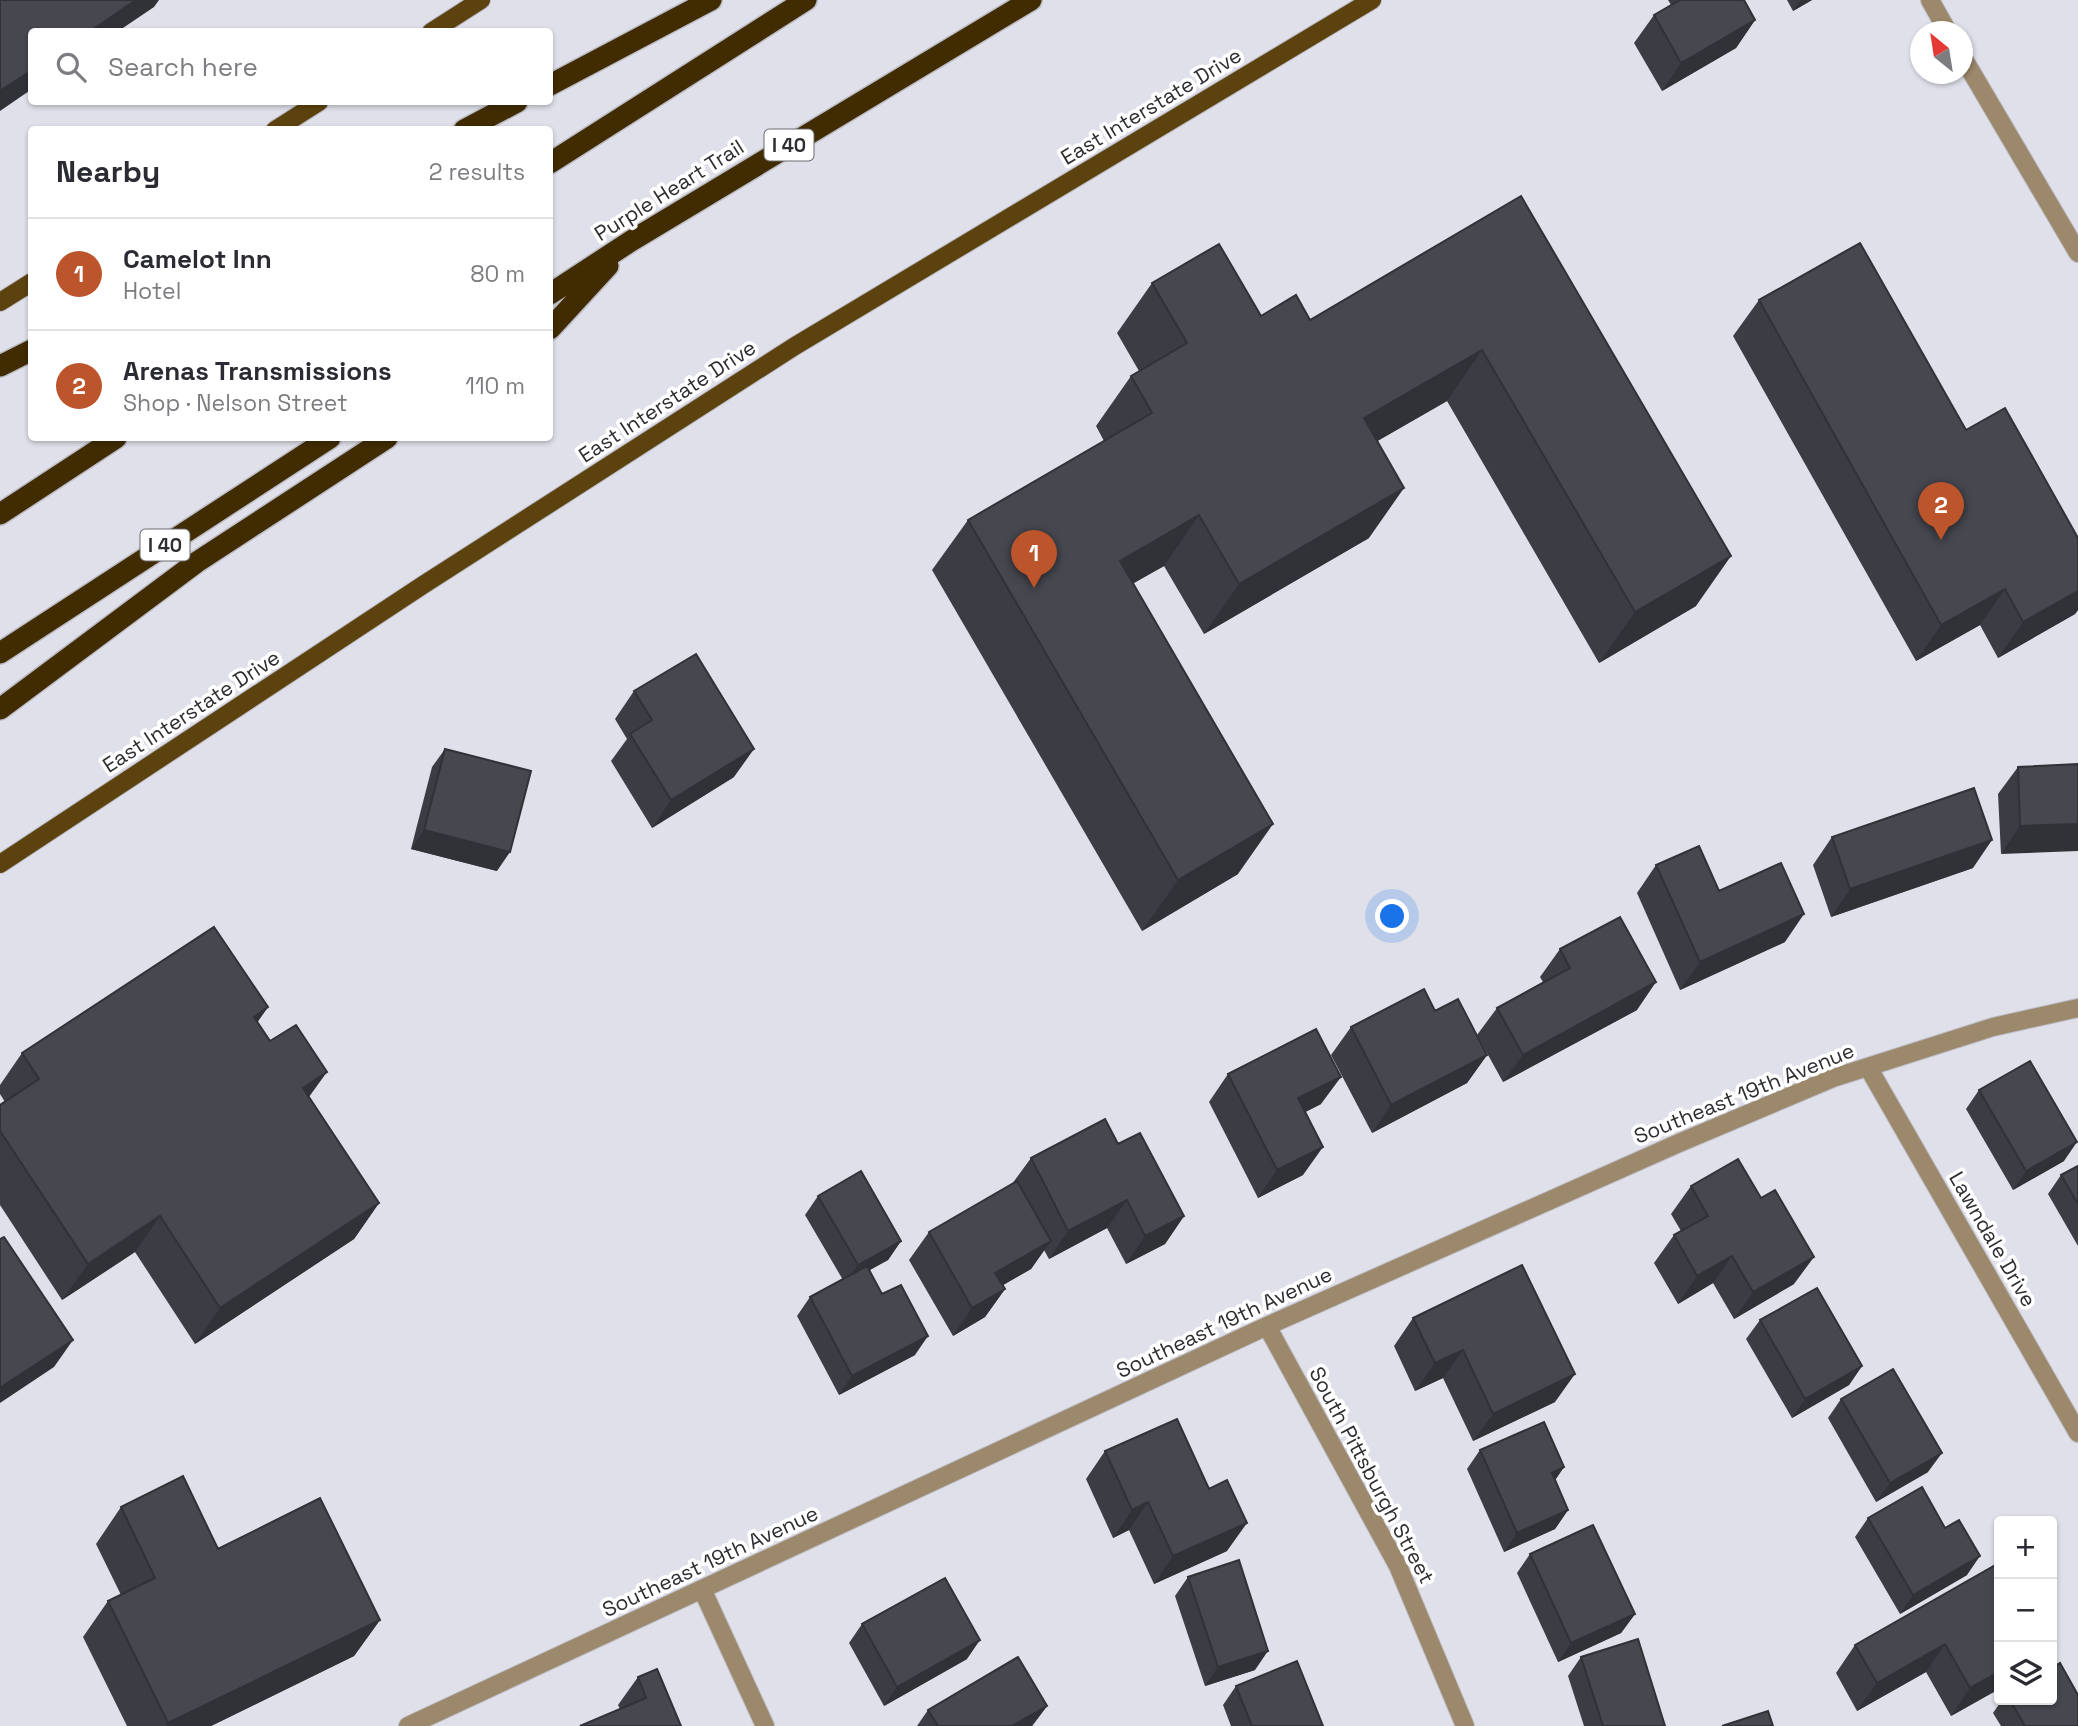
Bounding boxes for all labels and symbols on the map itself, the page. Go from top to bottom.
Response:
north arrow [1910,21,1973,84]
street label: East Interstate Drive [1056,41,1246,171]
road number: I 40 [764,130,814,160]
street label: Purple Heart Trail [589,133,749,247]
street label: East Interstate Drive [573,334,761,468]
pin: 2 [1918,482,1964,540]
road number: I 40 [140,530,190,560]
pin: 1 [1011,530,1057,588]
street label: East Interstate Drive [97,644,285,778]
your location [1375,899,1409,933]
street label: Southeast 19th Avenue [1630,1036,1858,1150]
street label: Lawndale Drive [1943,1166,2043,1312]
street label: Southeast 19th Avenue [1112,1260,1336,1384]
street label: South Pittsburgh Street [1303,1362,1441,1588]
street label: Southeast 19th Avenue [598,1499,822,1623]

